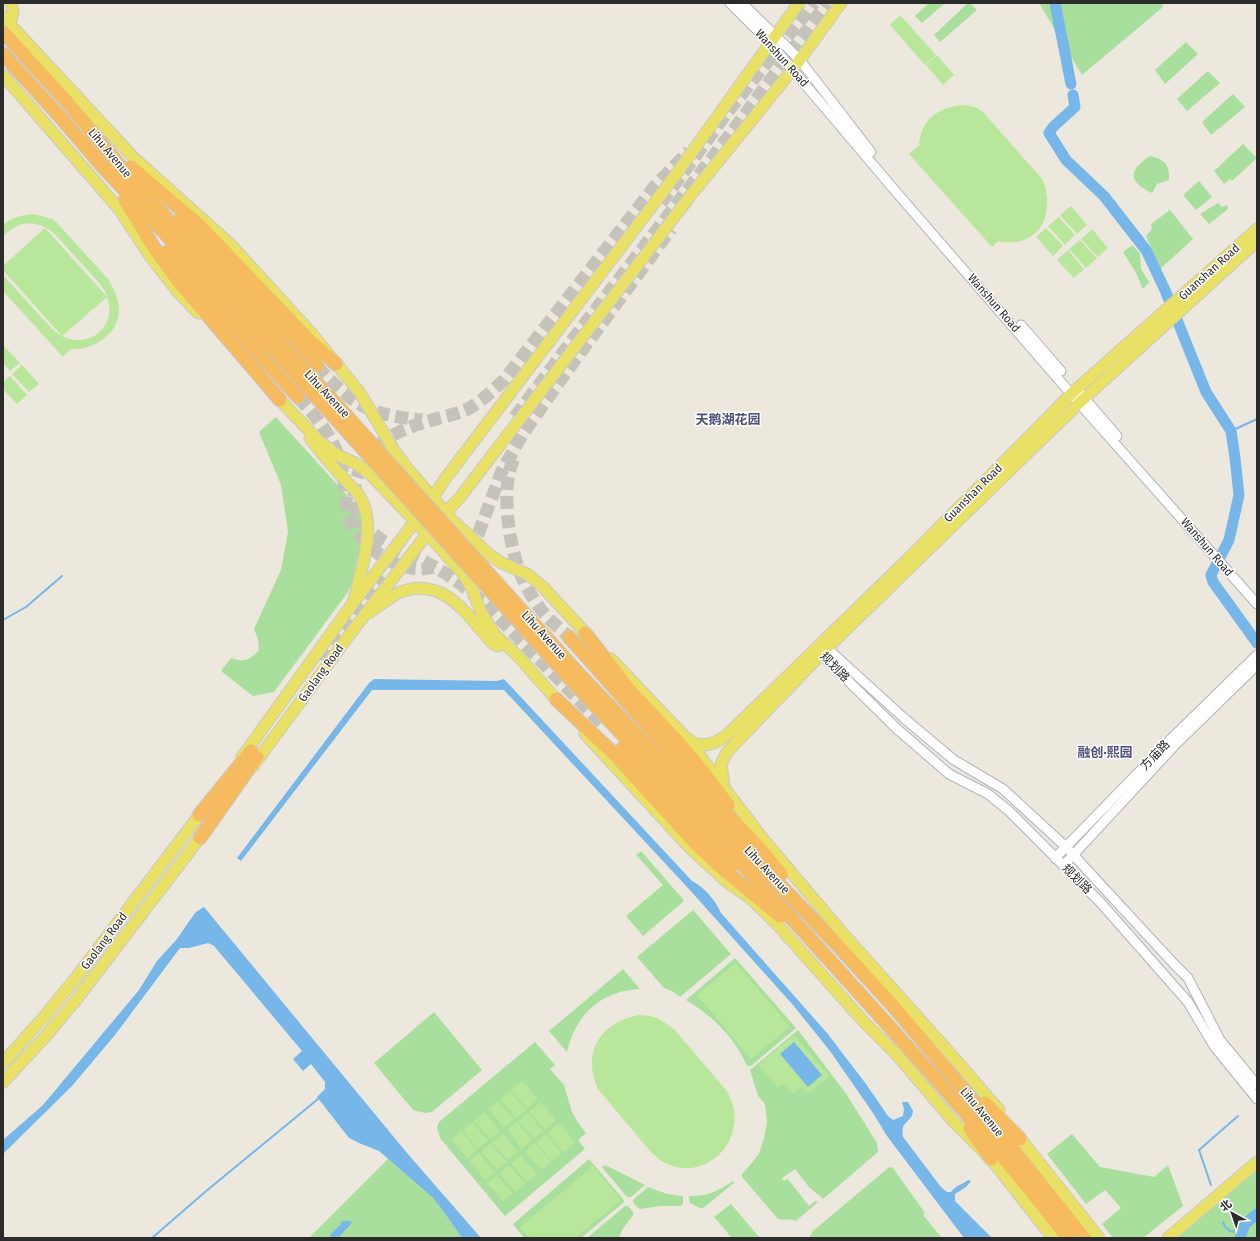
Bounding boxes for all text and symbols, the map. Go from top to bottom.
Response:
street label: Wanshun Road [753,26,811,90]
street label: Lihu Avenue [85,126,135,180]
street label: Guanshan Road [1176,241,1242,303]
street label: Wanshun Road [965,271,1023,335]
street label: Lihu Avenue [301,367,353,421]
district label: 天鹅湖花园 [695,412,761,427]
street label: Guanshan Road [941,461,1005,525]
street label: Wanshun Road [1178,515,1236,579]
street label: Lihu Avenue [519,608,569,662]
street label: Gaolang Road [295,641,347,705]
street label: 规划路 [817,649,853,685]
street label: 方庙路 [1137,737,1173,773]
district label: 融创·熙园 [1078,745,1132,760]
street label: Lihu Avenue [741,843,793,897]
street label: 规划路 [1059,861,1095,897]
street label: Gaolang Road [78,910,130,972]
street label: Lihu Avenue [957,1085,1007,1139]
north arrow [1212,1193,1252,1233]
text: 北 [1218,1197,1234,1214]

